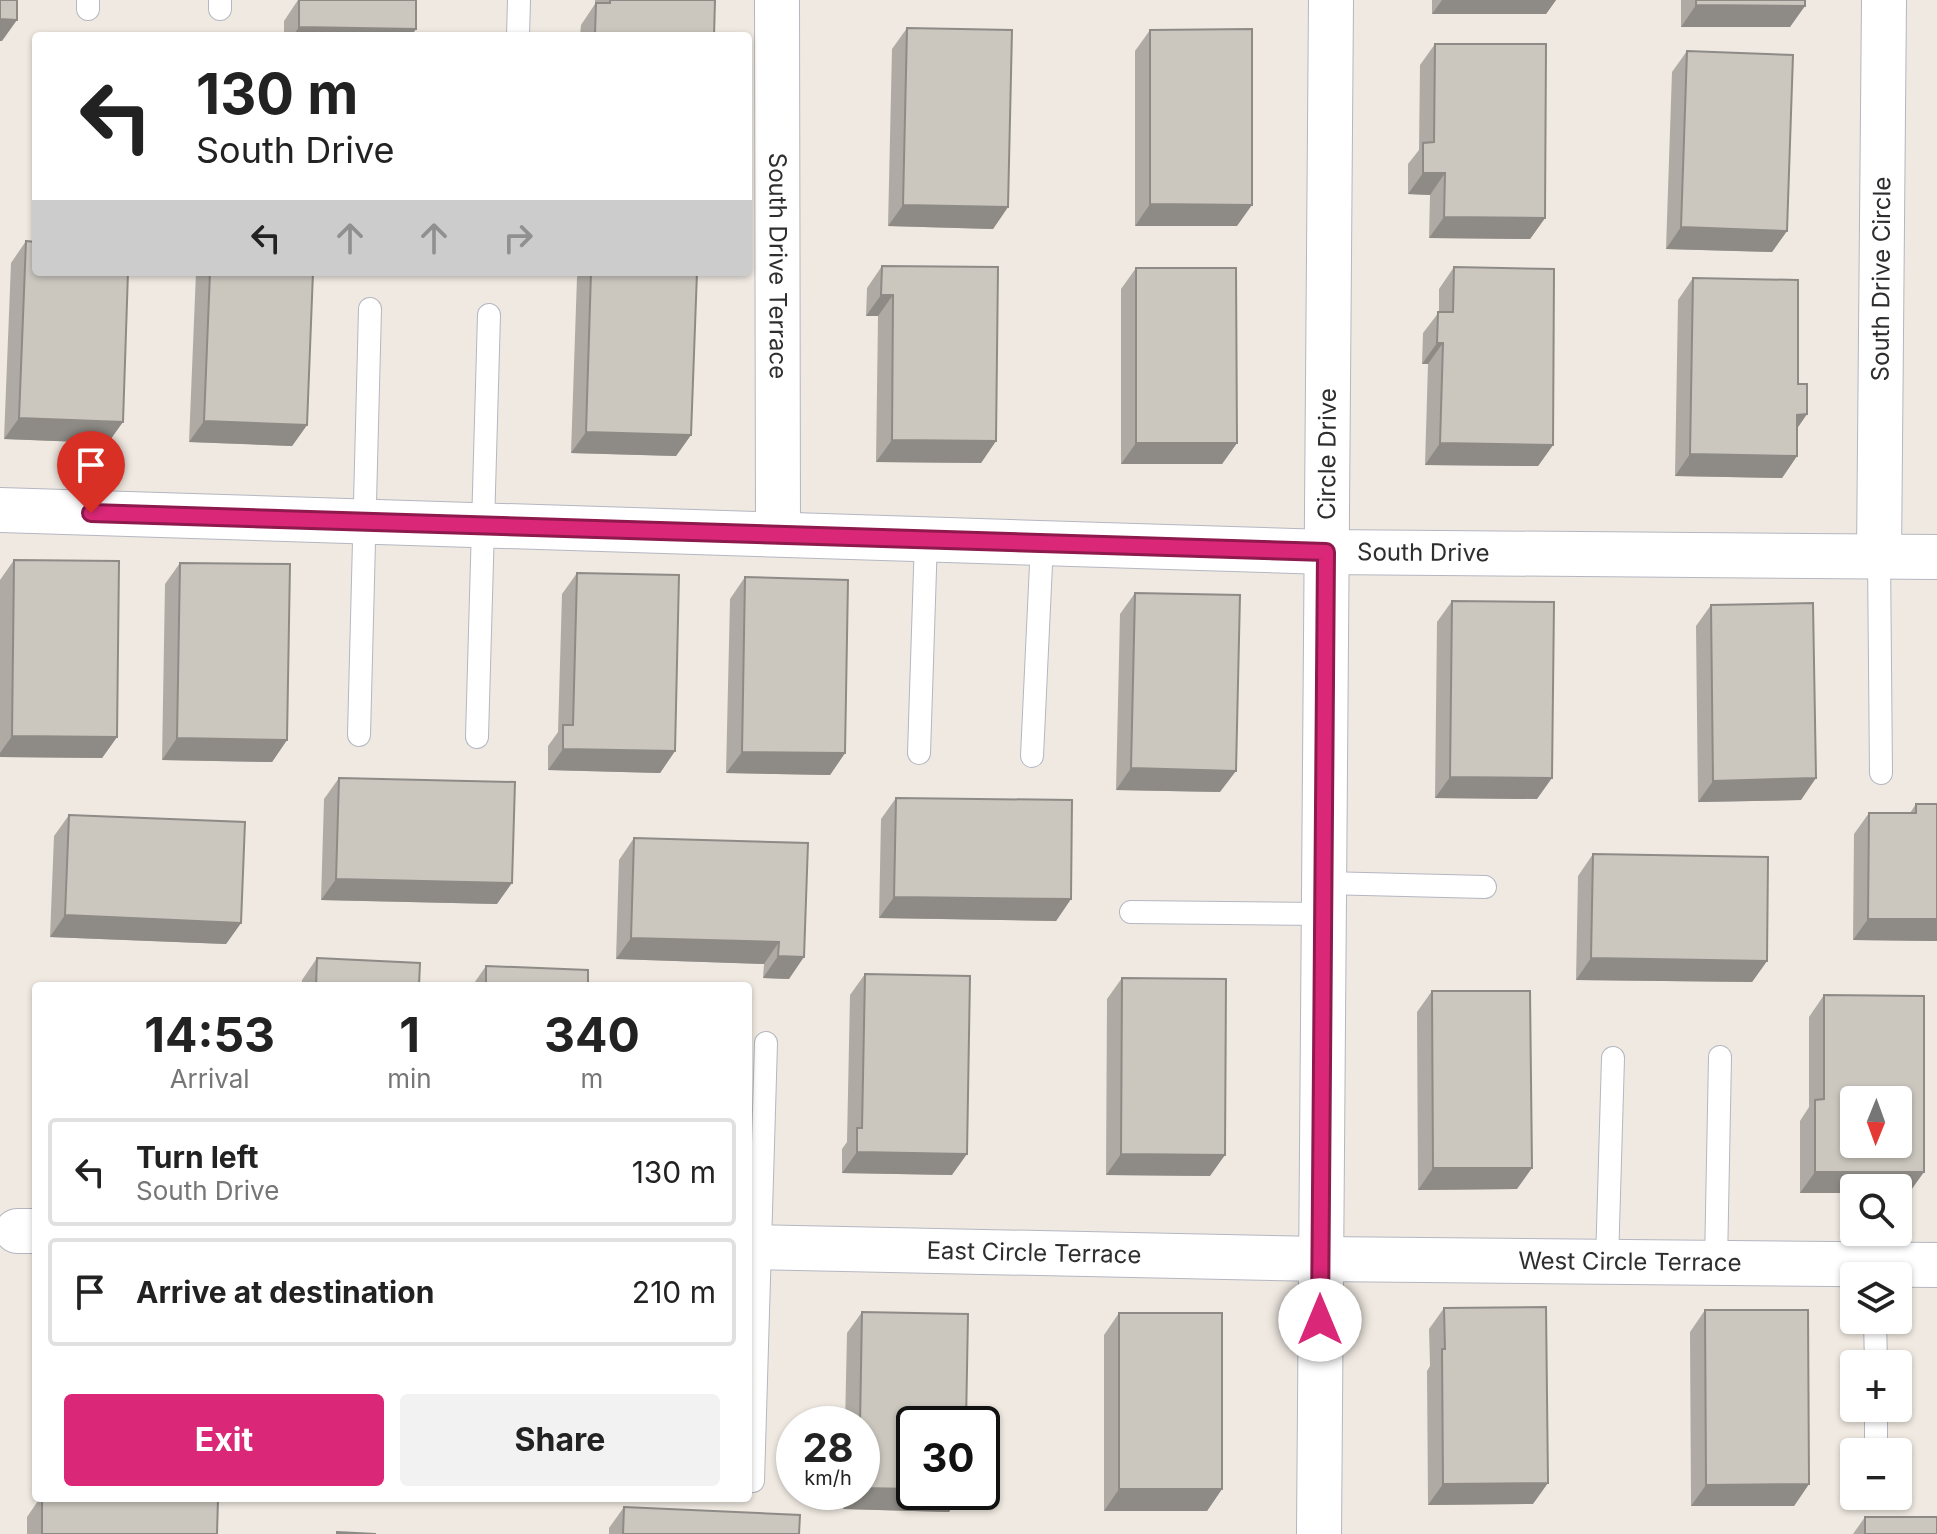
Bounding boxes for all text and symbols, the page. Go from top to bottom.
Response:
text: 130 m [196,60,358,128]
icon: left [64,64,168,168]
text: South Drive [196,128,395,172]
street label: South Drive Terrace [763,153,793,379]
street label: South Drive Circle [1866,177,1896,381]
icon: left [244,216,288,260]
icon: ahead [328,216,372,260]
icon: ahead [412,216,456,260]
icon: right [496,216,540,260]
street label: Circle Drive [1312,388,1342,520]
pin [57,431,125,513]
icon: arrive [69,443,113,487]
street label: South Drive [1357,537,1490,567]
text: 14:53 [144,1005,275,1064]
text: 1 [399,1005,420,1064]
text: 340 [544,1005,640,1064]
text: Arrival [170,1063,250,1094]
text: min [387,1063,432,1094]
text: m [580,1063,603,1094]
north arrow [1840,1086,1912,1158]
map controls [1840,1086,1912,1510]
text: Turn left [136,1139,258,1175]
icon: left [68,1150,112,1194]
text: 130 m [632,1154,716,1190]
button: search [1840,1174,1912,1246]
text: South Drive [136,1175,279,1206]
street label: East Circle Terrace [926,1236,1142,1269]
street label: West Circle Terrace [1518,1246,1742,1277]
button: layers [1840,1262,1912,1334]
icon: arrive [68,1270,112,1314]
text: Arrive at destination [136,1274,434,1310]
text: 210 m [632,1274,716,1310]
position arrow [1278,1278,1362,1362]
button: + [1840,1350,1912,1422]
button: Exit [64,1394,384,1486]
button: Share [400,1394,720,1486]
speed limit sign: 30 [896,1406,1000,1510]
text: 28 [802,1423,854,1472]
button: − [1840,1438,1912,1510]
text: km/h [804,1466,852,1490]

